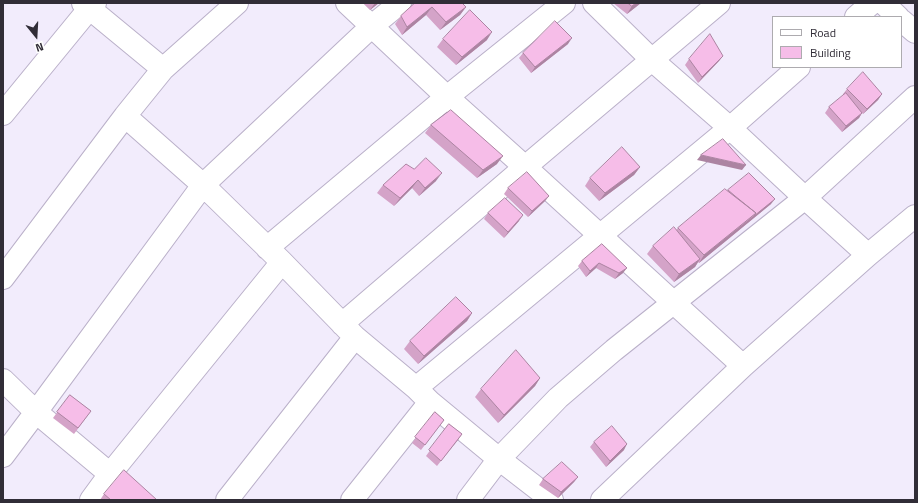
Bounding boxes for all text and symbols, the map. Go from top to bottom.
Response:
north arrow [16,16,56,56]
legend [772,16,902,68]
text: Road [810,23,836,42]
text: N [34,39,46,56]
text: Building [810,43,851,62]

